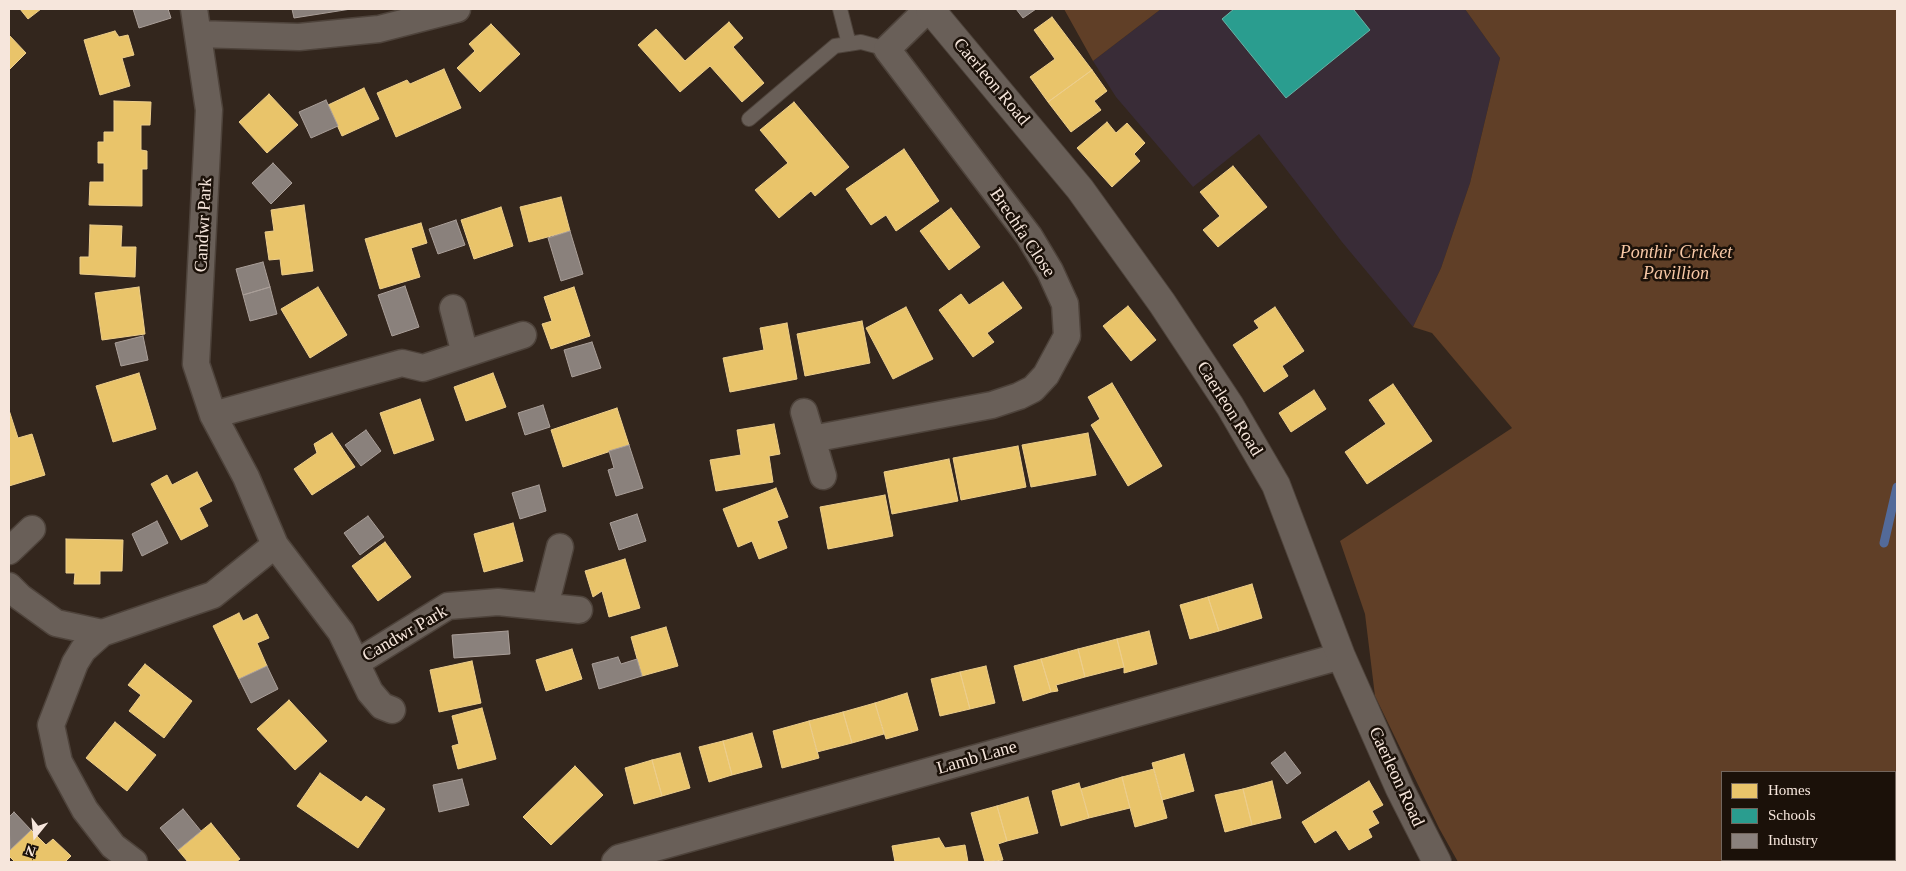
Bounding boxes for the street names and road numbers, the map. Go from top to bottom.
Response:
street label: Caerleon Road [948,34,1034,130]
street label: Candwr Park [191,177,217,273]
street label: Brechfa Close [984,184,1060,282]
street label: Caerleon Road [1191,358,1267,460]
street label: Candwr Park [359,601,451,667]
street label: Caerleon Road [1364,724,1428,830]
street label: Lamb Lane [934,736,1020,780]

